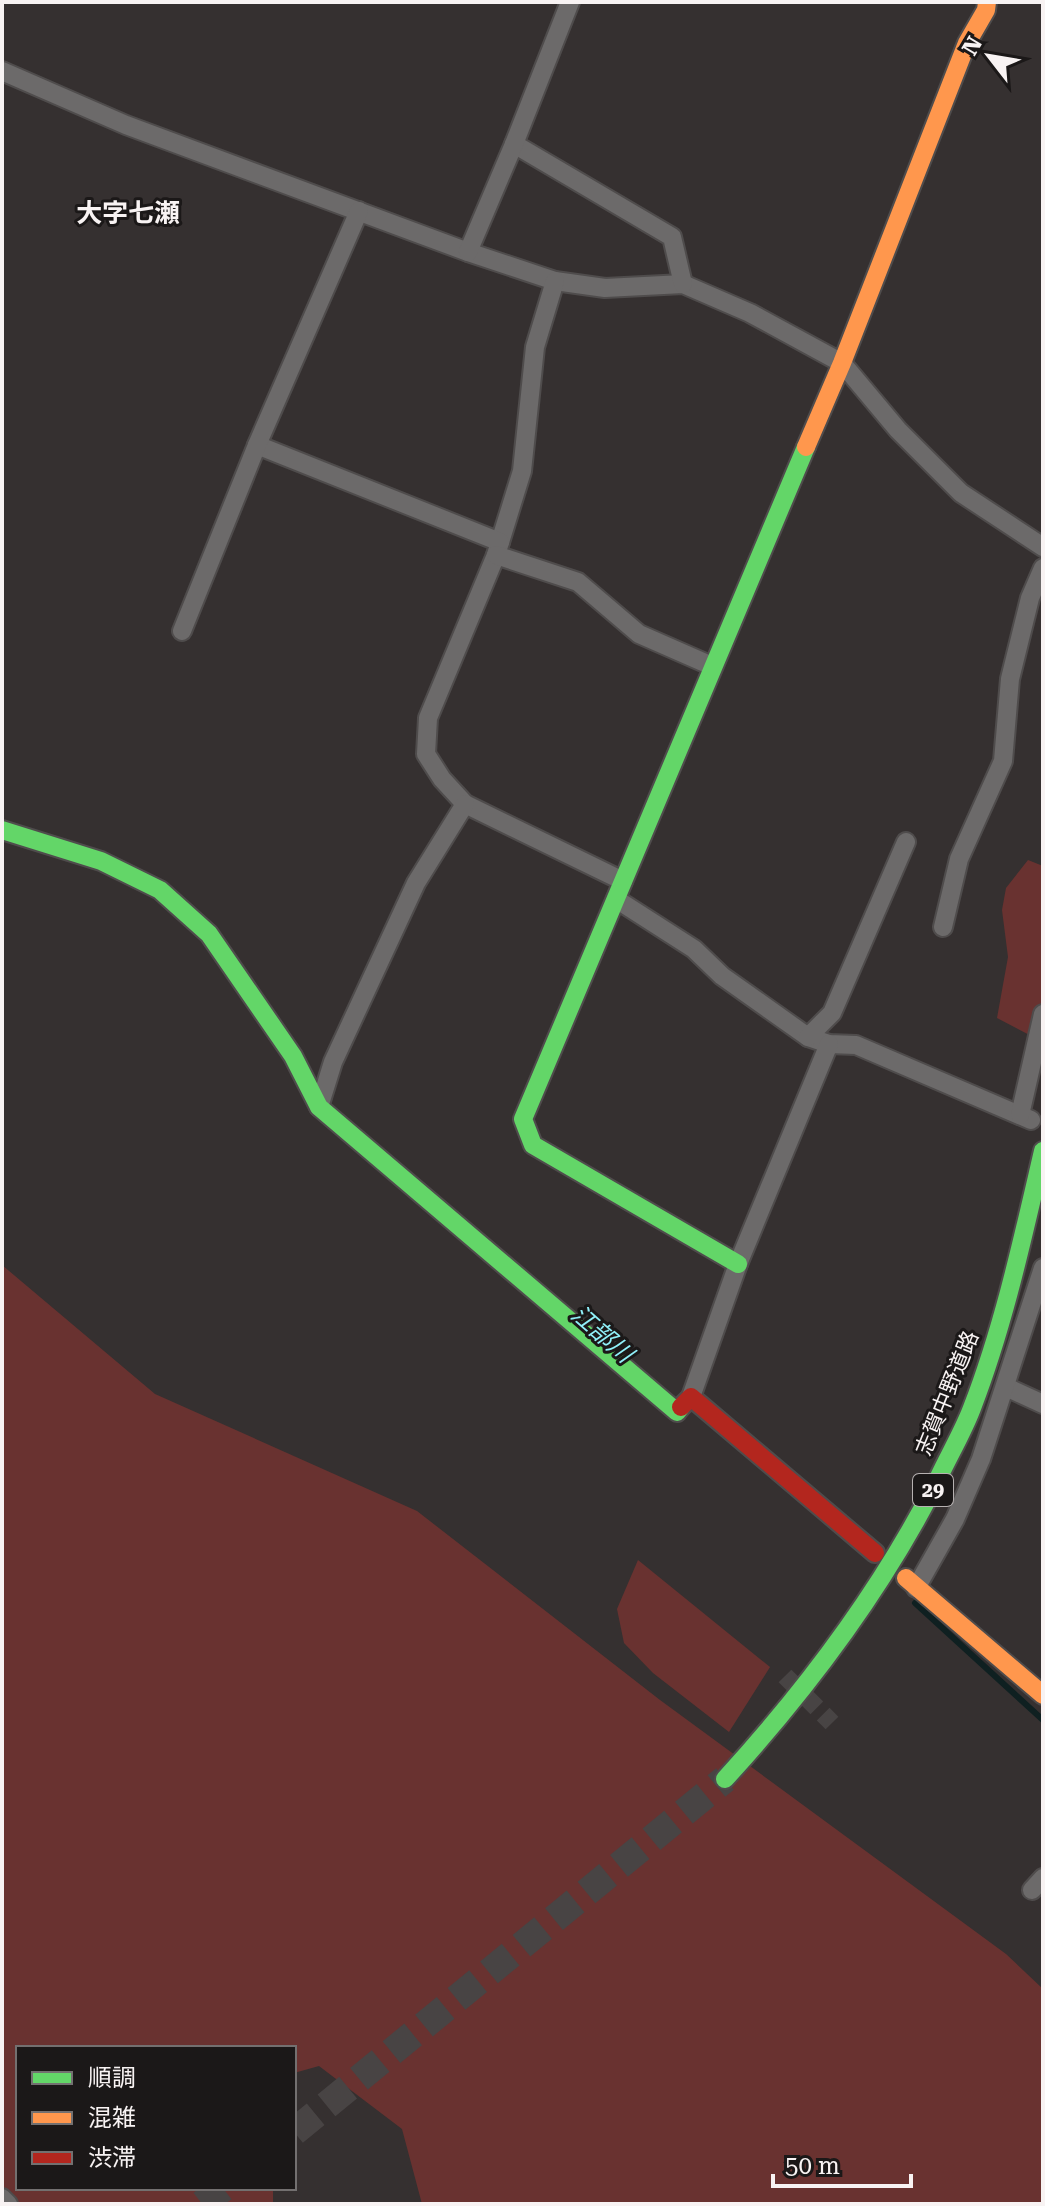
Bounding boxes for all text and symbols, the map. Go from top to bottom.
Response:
north arrow [949,16,1029,96]
text: N [957,32,987,60]
district label: 大字七瀬 [76,198,180,228]
water label: 江部川 [566,1300,641,1370]
street label: 志賀中野道路 [911,1327,983,1459]
road number: 29 [913,1474,953,1506]
legend [16,2046,296,2190]
text: 順調 [88,2064,136,2092]
text: 混雑 [88,2104,136,2132]
scale bar [773,2138,911,2188]
text: 渋滞 [88,2144,136,2172]
text: 50 m [785,2152,840,2180]

